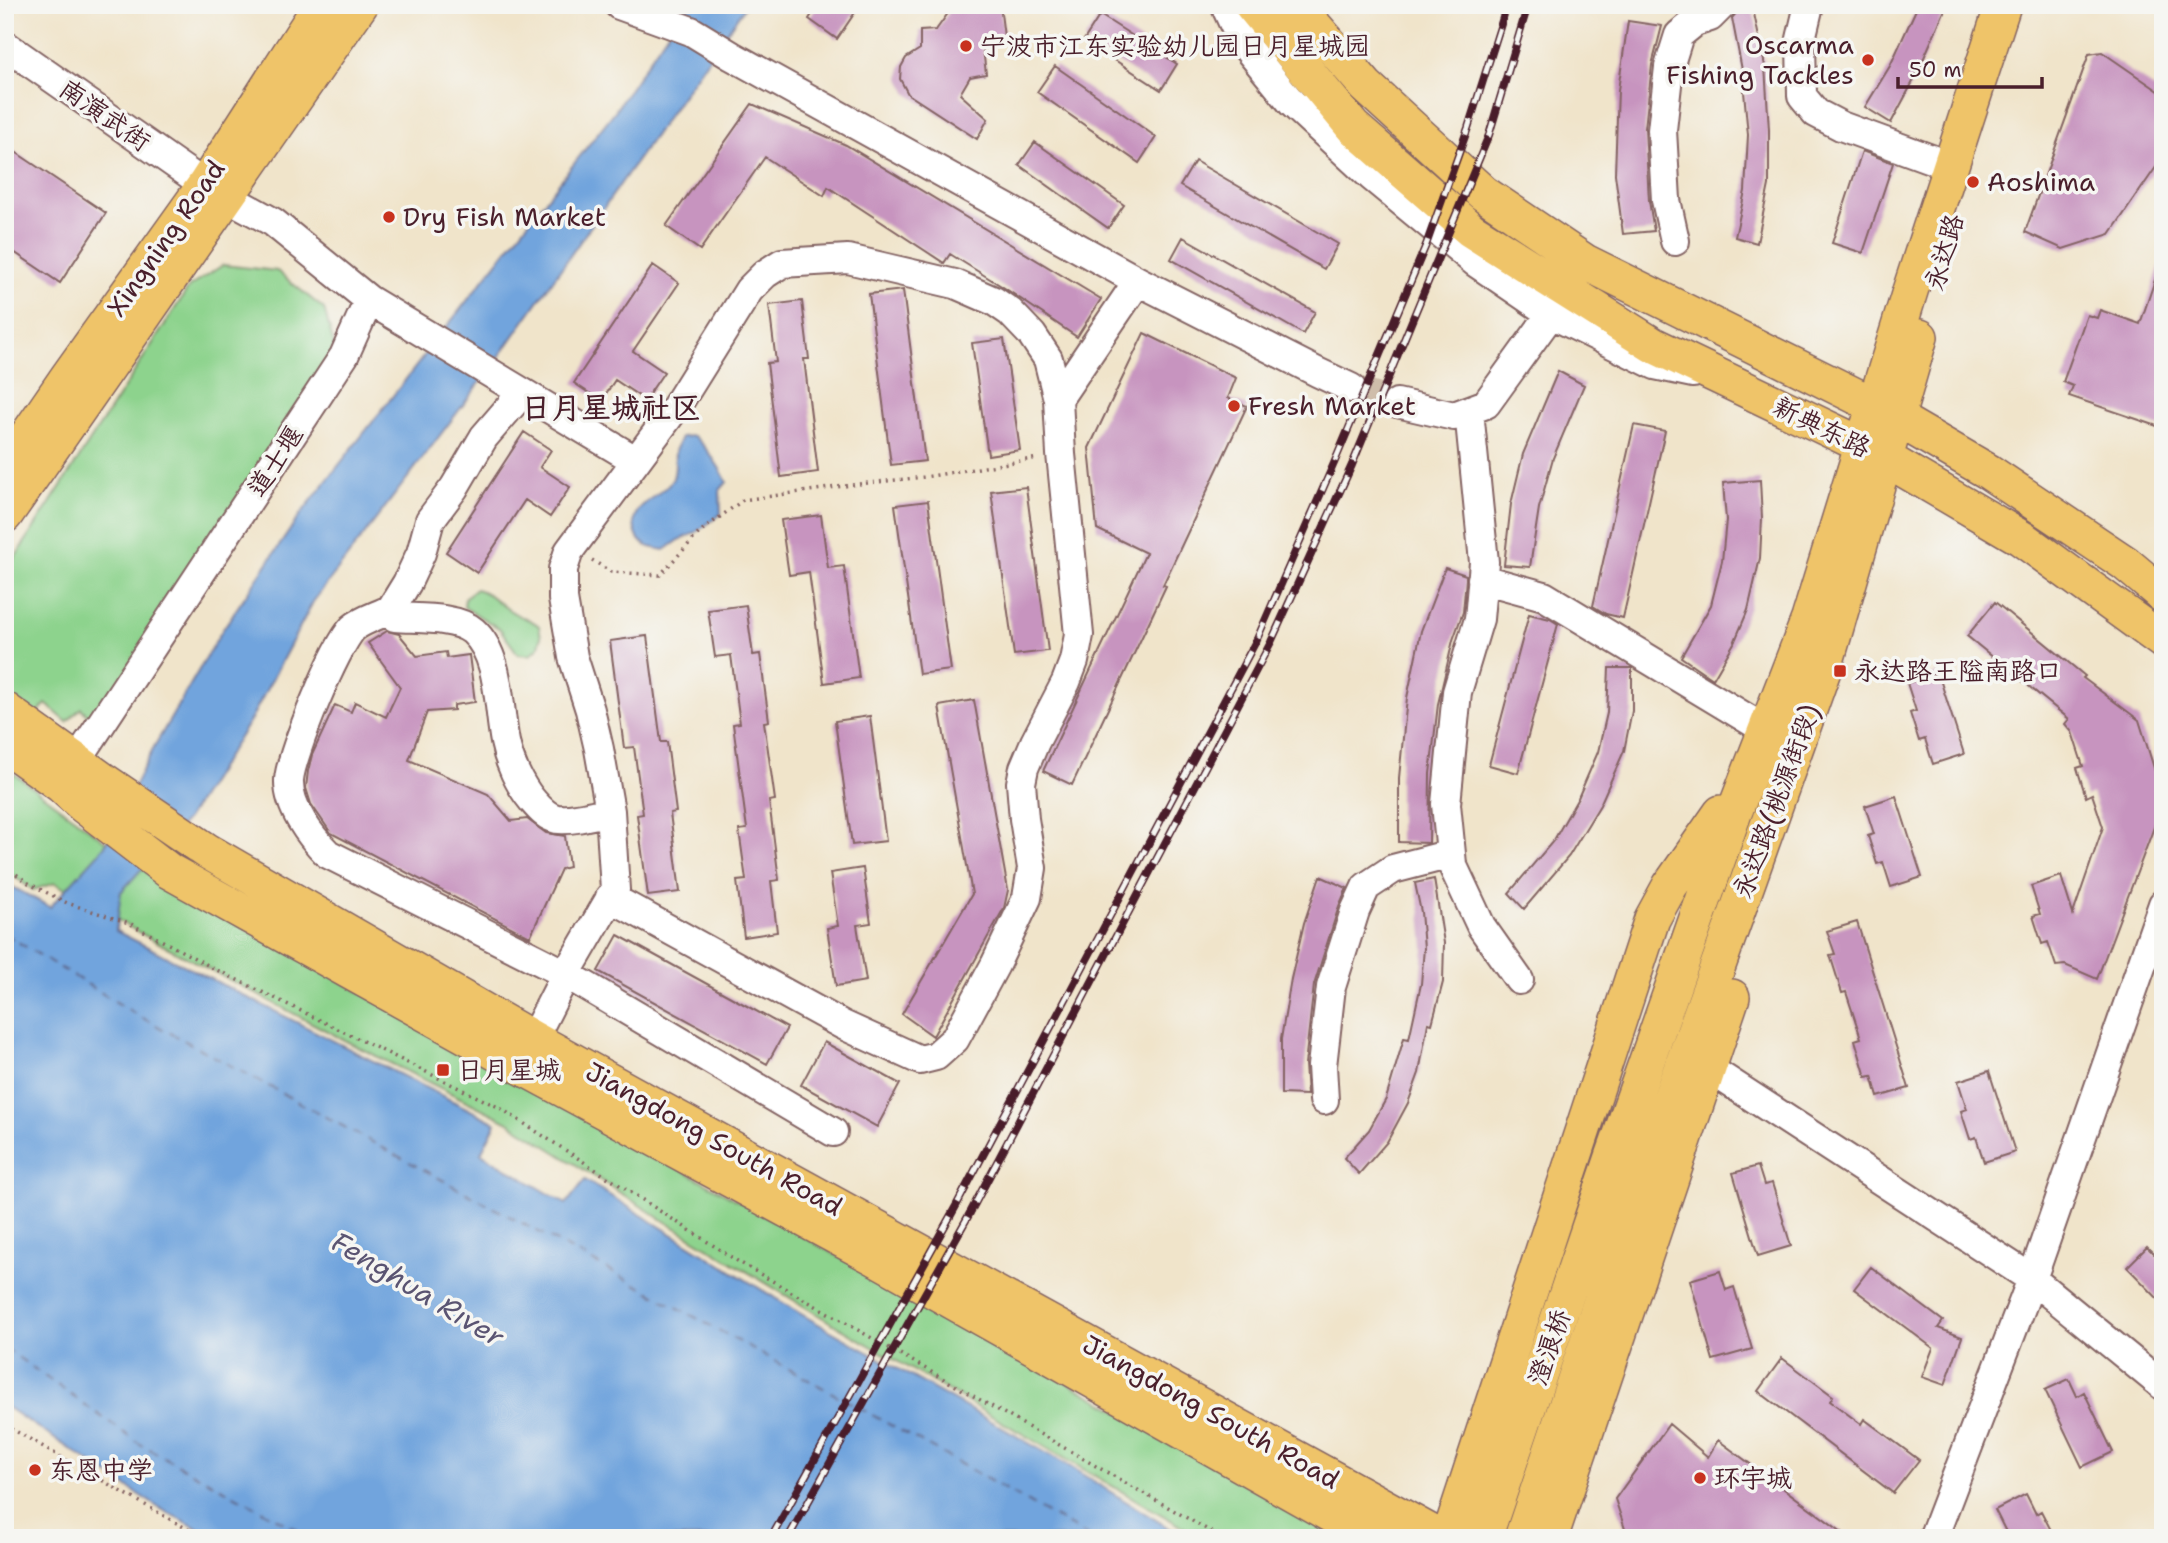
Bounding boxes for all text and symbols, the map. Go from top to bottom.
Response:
place label: Oscarma Fishing Tackles [1666,27,1854,92]
place label: 宁波市江东实验幼儿园日月星城园 [980,28,1370,63]
marker: 宁波市江东实验幼儿园日月星城园 [958,38,974,54]
scale bar [1898,46,2042,90]
marker: Oscarma Fishing Tackles [1860,52,1876,68]
text: 50 m [1909,56,1962,84]
street label: 南演武街 [53,70,158,159]
street label: Xingning Road [99,152,233,323]
place label: Aoshima [1987,164,2095,199]
marker: Aoshima [1965,174,1981,190]
place label: Dry Fish Market [403,199,606,234]
marker: Dry Fish Market [381,209,397,225]
street label: 永达路 [1916,210,1971,294]
district label: 日月星城社区 [521,387,701,428]
place label: Fresh Market [1248,388,1416,423]
street label: 新典东路 [1768,388,1877,465]
marker: Fresh Market [1226,398,1242,414]
street label: 道士堰 [239,418,311,503]
place label: 永达路王隘南路口 [1854,653,2062,688]
marker: 永达路王隘南路口 [1832,663,1848,679]
street label: 永达路(桃源街段) [1724,699,1827,903]
place label: 日月星城 [457,1052,561,1087]
street label: Jiangdong South Road [580,1053,849,1224]
marker: 日月星城 [435,1062,451,1078]
water label: Fenghua Rıver [324,1222,512,1356]
street label: 澄浪桥 [1519,1304,1578,1389]
street label: Jiangdong South Road [1077,1326,1346,1497]
place label: 东恩中学 [49,1452,153,1487]
place label: 环宇城 [1714,1460,1792,1495]
marker: 东恩中学 [27,1462,43,1478]
marker: 环宇城 [1692,1470,1708,1486]

